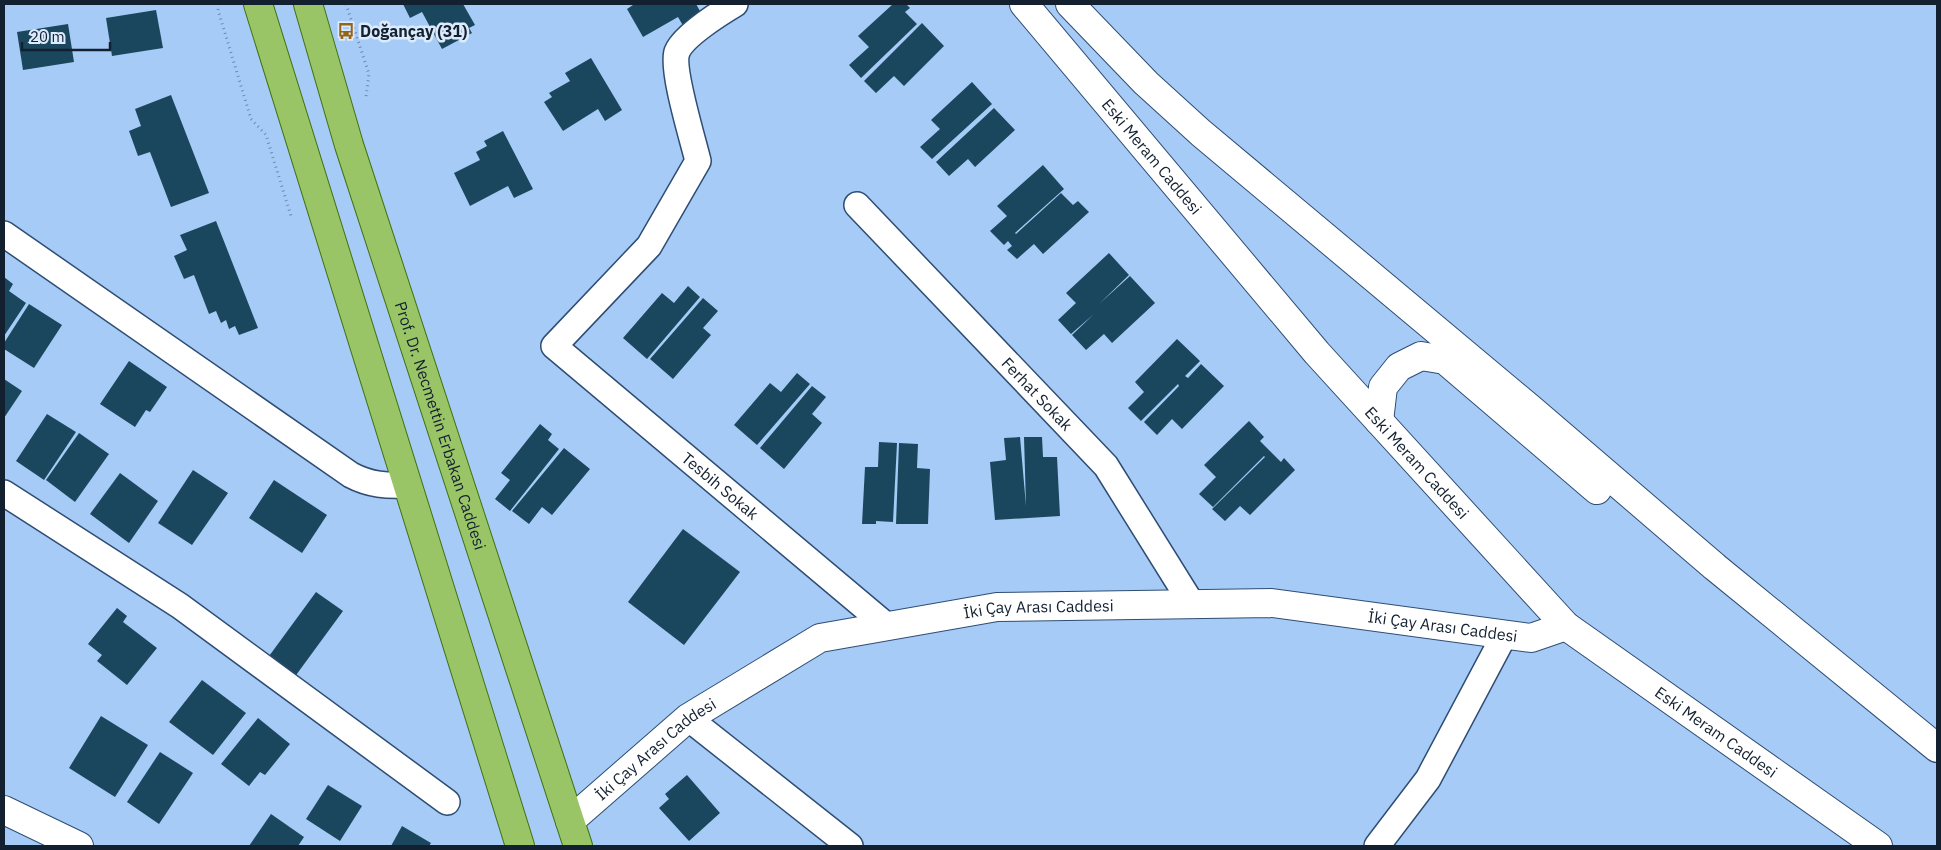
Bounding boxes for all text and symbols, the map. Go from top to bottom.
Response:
scale bar [22,20,110,52]
bus stop icon: Doğançay (31) [336,21,356,41]
place label: Doğançay (31) [360,21,467,41]
text: 20 m [30,27,65,46]
street label: Eski Meram Caddesi [1098,94,1206,218]
street label: Prof. Dr. Necmettin Erbakan Caddesi [391,299,491,552]
street label: Ferhat Sokak [998,353,1077,435]
street label: Eski Meram Caddesi [1361,402,1473,523]
street label: Tesbih Sokak [678,448,763,524]
street label: İki Çay Arası Caddesi [962,595,1114,623]
street label: İki Çay Arası Caddesi [1367,606,1519,646]
street label: Eski Meram Caddesi [1651,682,1781,782]
street label: İki Çay Arası Caddesi [591,694,719,804]

